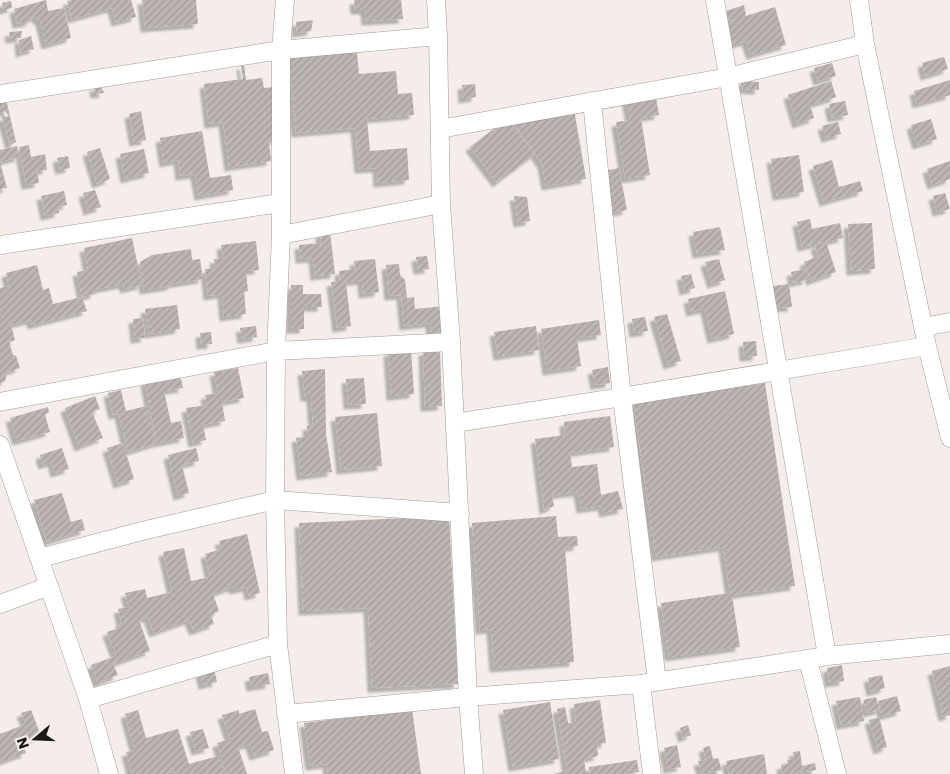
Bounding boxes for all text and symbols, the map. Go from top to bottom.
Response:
north arrow [10,714,60,764]
text: N [12,735,34,751]

